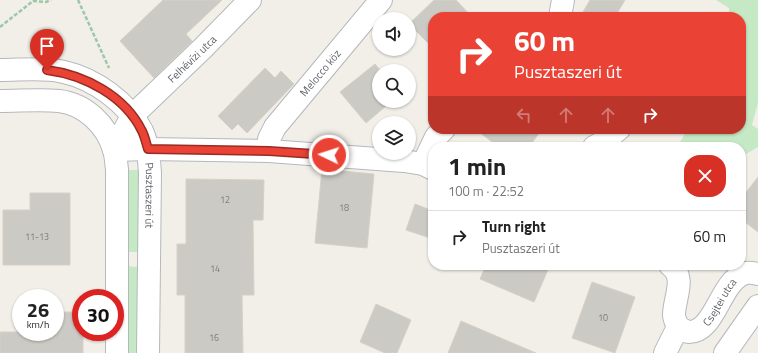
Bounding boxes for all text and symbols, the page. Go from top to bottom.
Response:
map controls [372,12,416,160]
button: sound [372,12,416,56]
text: 60 m [514,19,575,62]
icon: right [448,28,500,80]
pin [30,29,64,70]
street label: Felhévízi utca [164,31,220,87]
icon: arrive [36,35,58,57]
street label: Melocco köz [296,46,345,100]
text: Pusztaszeri út [514,58,622,85]
button: search [372,64,416,108]
icon: left [513,104,535,126]
icon: ahead [555,104,577,126]
icon: ahead [597,104,619,126]
icon: right [639,104,661,126]
button: layers [372,116,416,160]
position arrow [308,134,350,176]
text: 1 min [448,148,506,184]
button: close [684,155,726,197]
street label: Pusztaszeri út [141,162,158,228]
text: 100 m · 22:52 [448,181,524,201]
house number: 12 [220,193,230,206]
house number: 18 [339,201,349,214]
text: Turn right [482,215,546,238]
text: 60 m [693,225,726,248]
icon: right [448,226,470,248]
house number: 11-13 [25,230,49,243]
text: Pusztaszeri út [482,238,560,258]
house number: 14 [210,262,220,275]
street label: Csejtei utca [699,274,741,330]
speed limit sign: 30 [72,289,124,341]
text: 26 [27,294,49,325]
house number: 10 [598,311,608,324]
text: km/h [27,317,49,332]
house number: 16 [209,331,219,344]

